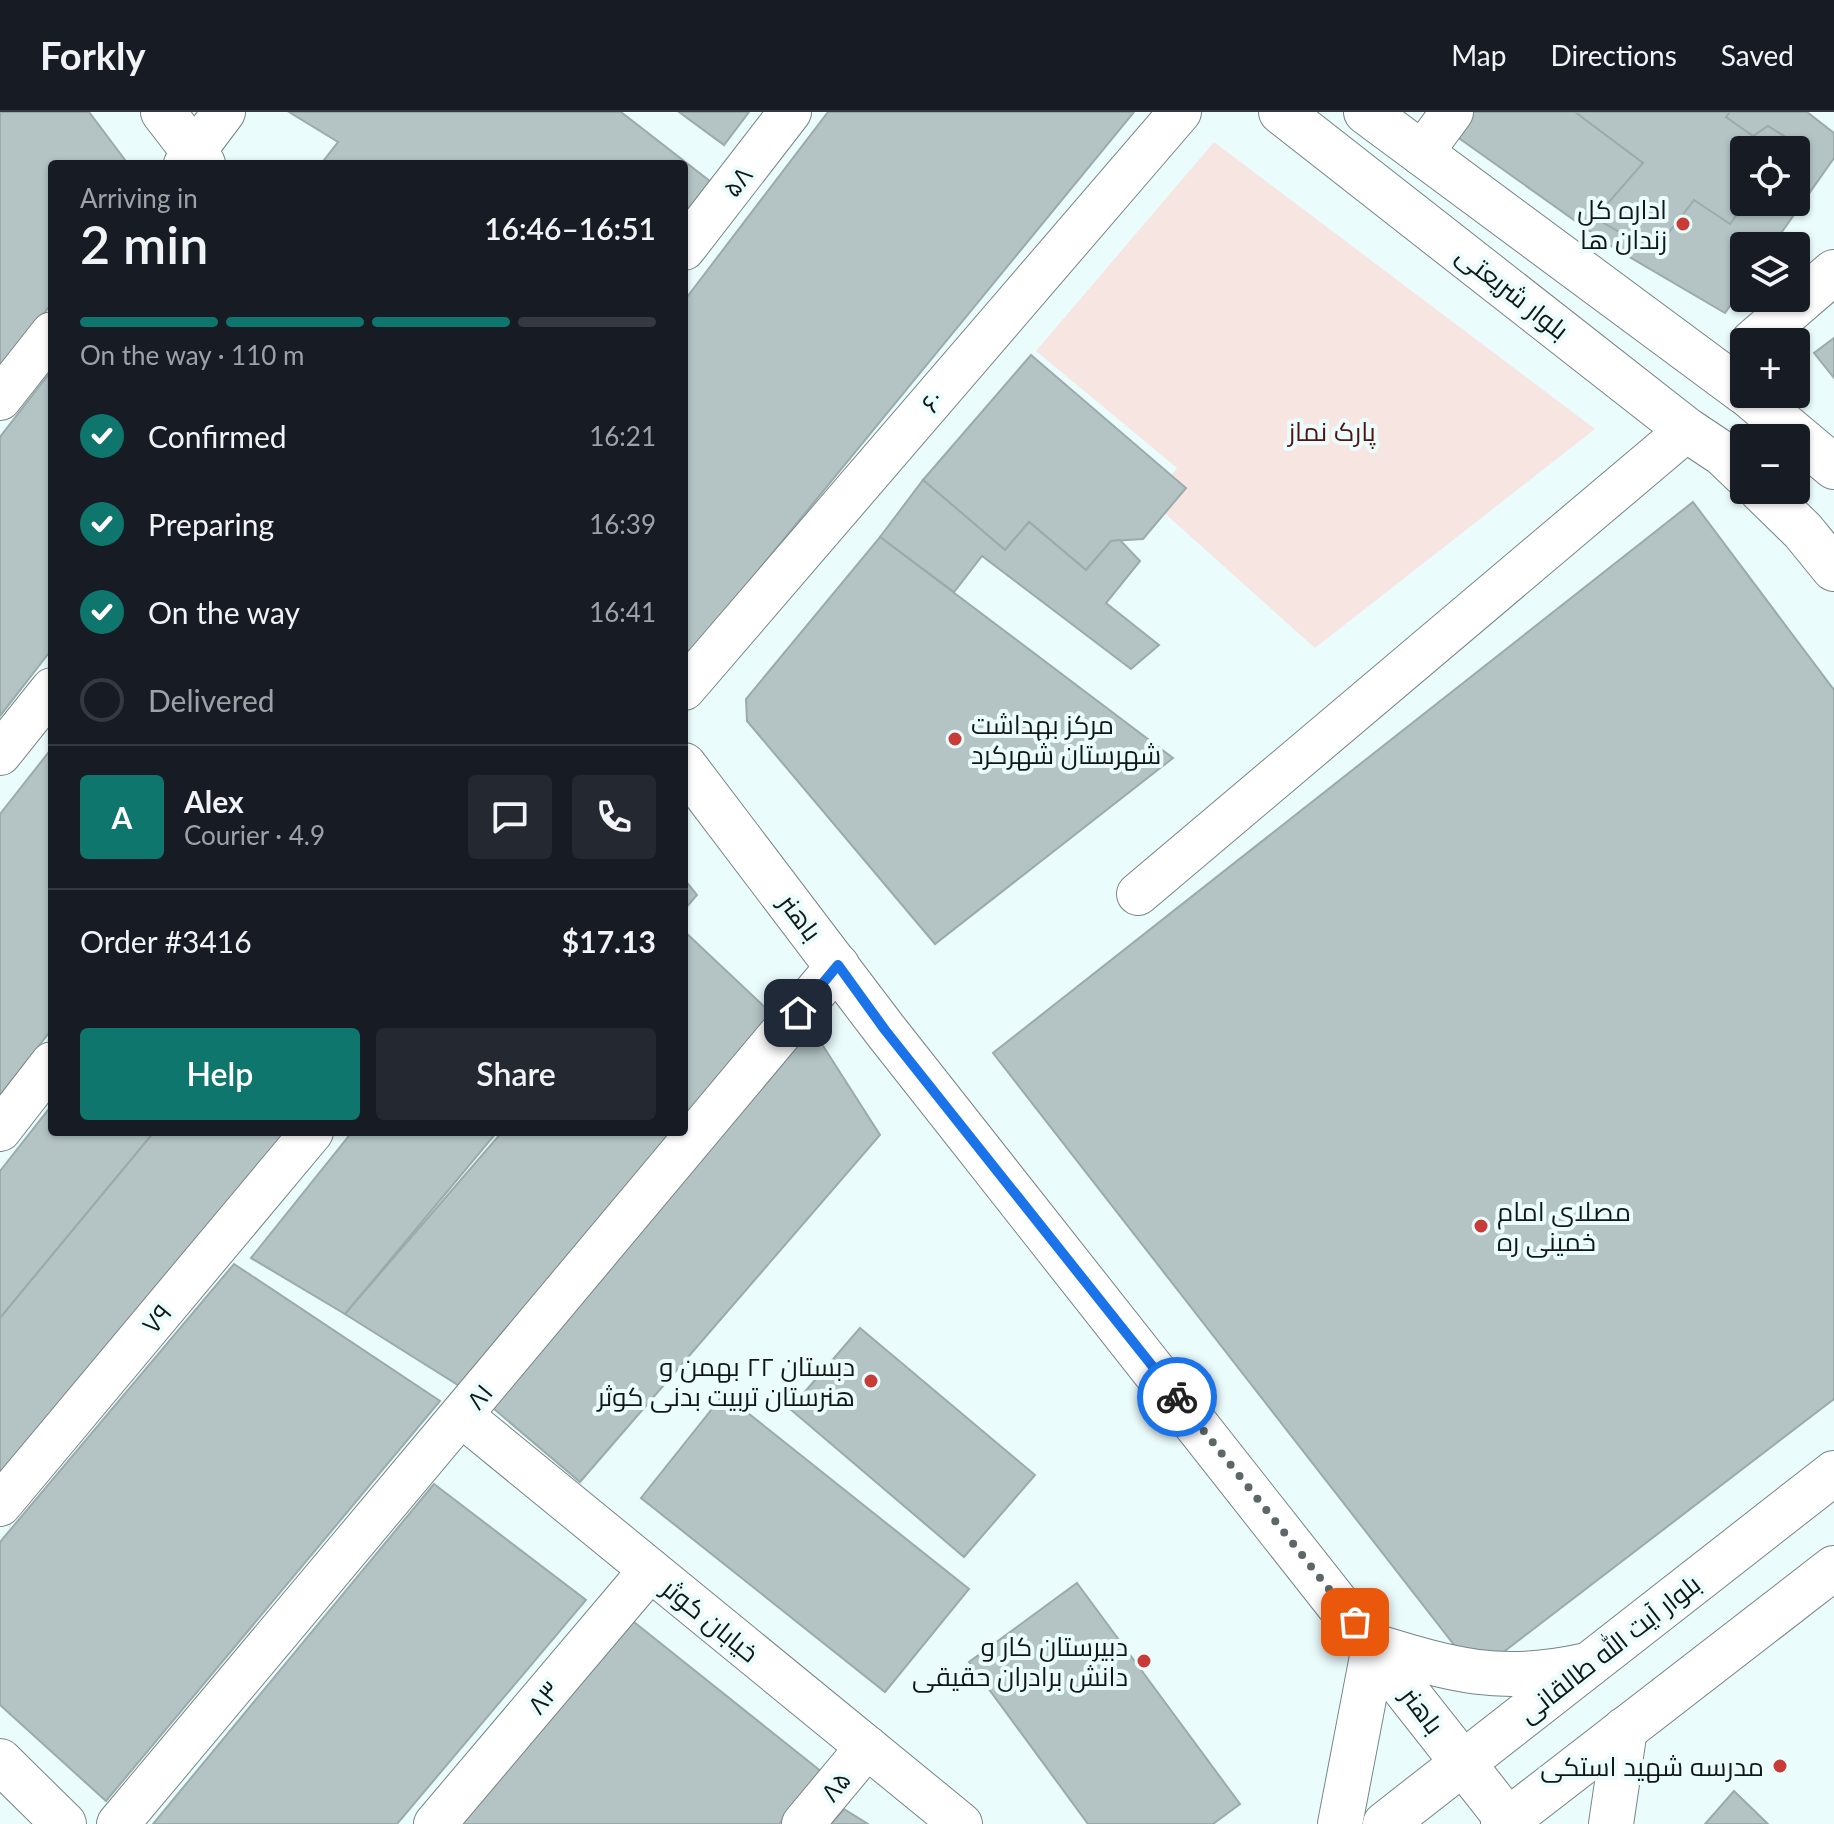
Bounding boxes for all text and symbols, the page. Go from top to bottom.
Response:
text: Forkly [40,32,146,78]
text: Map [1451,38,1506,72]
text: Directions [1550,38,1677,72]
text: Saved [1721,38,1794,72]
map controls [1730,136,1810,504]
button: locate [1730,136,1810,216]
street label: ۵۸ [715,159,759,203]
text: Arriving in [80,182,198,214]
place label: اداره کل زندان ها [1577,193,1667,255]
text: 16:46–16:51 [484,210,656,246]
text: 2 min [80,213,208,275]
marker: اداره کل زندان ها [1674,215,1692,233]
button: layers [1730,232,1810,312]
street label: بلوار شریعتی [1450,238,1575,346]
button: + [1730,328,1810,408]
text: On the way · 110 m [80,339,304,371]
street label: ۶۰ [914,383,950,419]
icon: check [80,414,124,458]
park label: پارک نماز [1286,415,1376,449]
text: Confirmed [148,418,287,454]
text: 16:21 [589,420,656,452]
button: − [1730,424,1810,504]
icon: check [80,502,124,546]
text: Preparing [148,506,274,542]
text: 16:39 [589,508,656,540]
icon: check [80,590,124,634]
text: On the way [148,594,300,630]
text: 16:41 [589,596,656,628]
text: Delivered [148,682,275,718]
place label: مرکز بهداشت شهرستان شهرکرد [971,708,1161,771]
marker: مرکز بهداشت شهرستان شهرکرد [946,730,964,748]
button: chat [468,775,552,859]
button: phone [572,775,656,859]
text: Alex [184,783,244,819]
text: A [112,799,132,835]
text: Courier · 4.9 [184,819,325,851]
street label: باهنر [772,886,829,947]
text: Order #3416 [80,923,252,959]
text: $17.13 [562,923,656,959]
pin [764,979,832,1047]
icon: home [776,991,820,1035]
button: Help [80,1028,360,1120]
button: Share [376,1028,656,1120]
place label: مصلای امام خمینی ره [1497,1195,1631,1258]
marker: مصلای امام خمینی ره [1472,1217,1490,1235]
street label: ۷۹ [134,1296,178,1340]
place label: دبستان ۲۲ بهمن و هنرستان تربیت بدنی کوثر [595,1350,855,1413]
courier [1137,1357,1217,1437]
marker: دبستان ۲۲ بهمن و هنرستان تربیت بدنی کوثر [862,1372,880,1390]
icon: bike [1155,1375,1199,1419]
street label: ۸۱ [459,1376,499,1416]
street label: بلوار آیت الله طالقانی [1512,1567,1707,1730]
street label: خیابان کوثر [655,1570,766,1668]
pin [1321,1588,1389,1656]
icon: bag [1333,1600,1377,1644]
place label: دبیرستان کار و دانش برادران حقیقی [912,1630,1128,1693]
marker: دبیرستان کار و دانش برادران حقیقی [1135,1652,1153,1670]
street label: ۸۳ [520,1674,566,1720]
street label: باهنر [1394,1679,1451,1740]
place label: مدرسه شهید استکی [1540,1750,1764,1783]
marker: مدرسه شهید استکی [1771,1757,1789,1775]
street label: ۸۵ [813,1764,857,1808]

